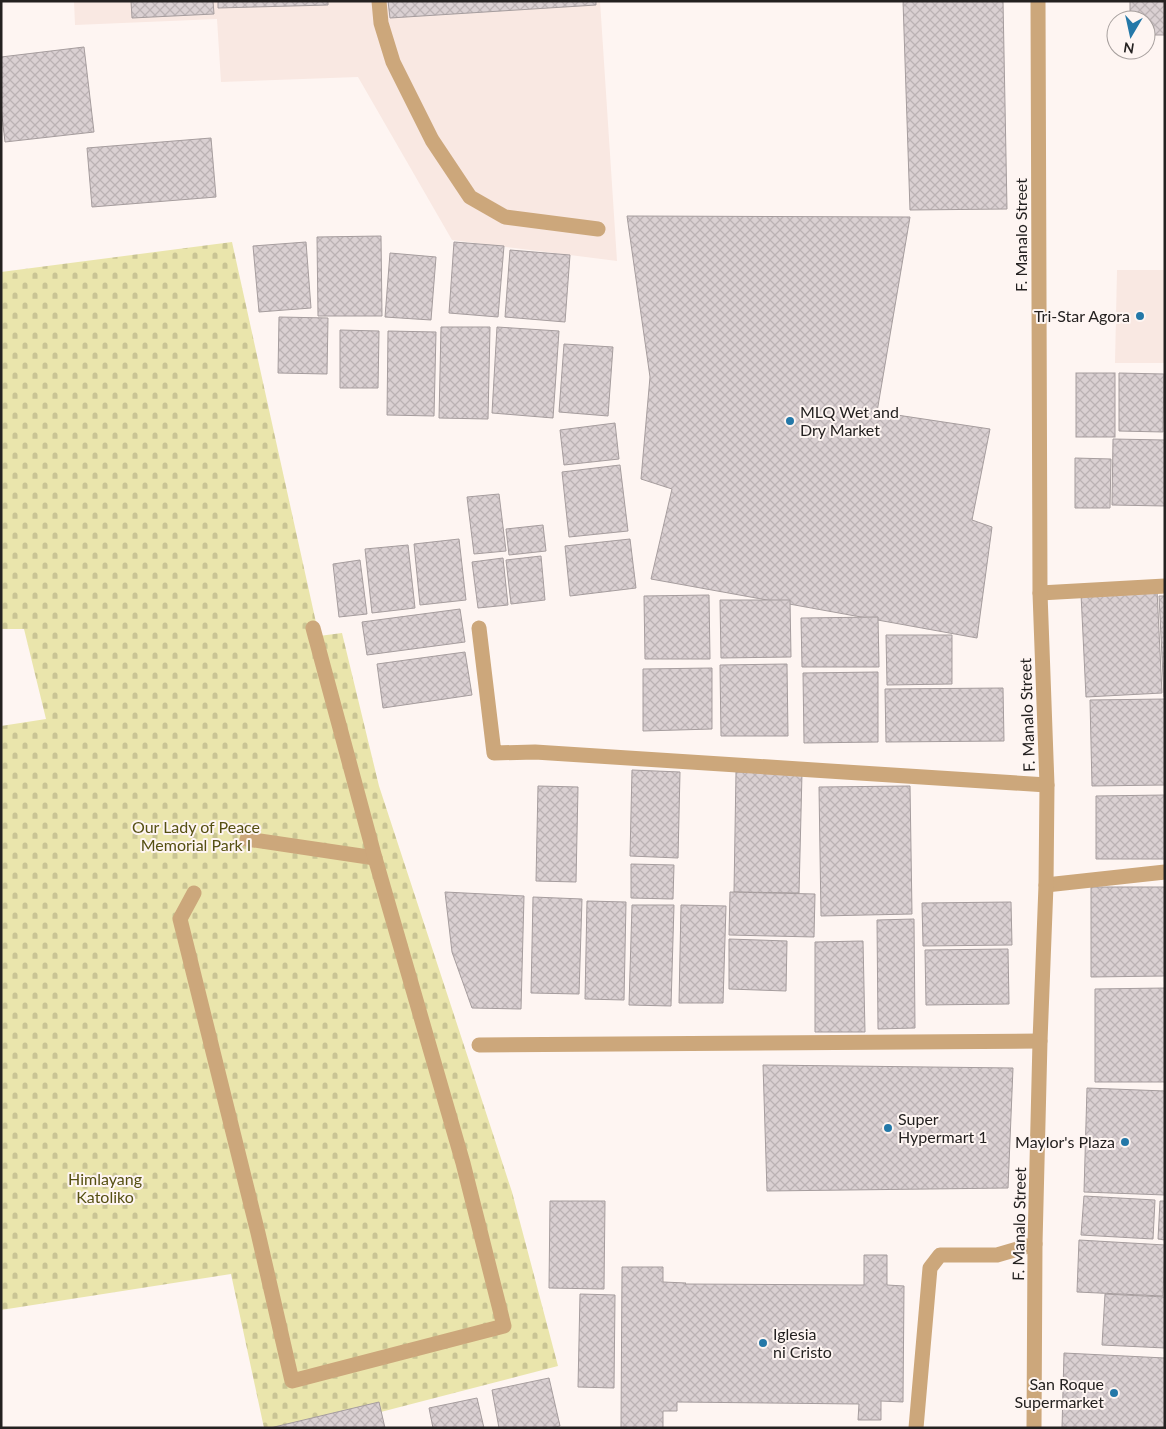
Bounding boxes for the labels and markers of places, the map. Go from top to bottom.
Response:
place label: Tri-Star Agora [1034,306,1130,325]
marker: Tri-Star Agora [1134,310,1146,322]
place label: MLQ Wet and Dry Market [800,402,899,439]
marker: MLQ Wet and Dry Market [784,415,796,427]
place label: Super Hypermart 1 [898,1109,988,1146]
marker: Super Hypermart 1 [882,1122,894,1134]
place label: Maylor's Plaza [1015,1132,1115,1151]
marker: Maylor's Plaza [1119,1136,1131,1148]
place label: Iglesia ni Cristo [773,1324,832,1361]
marker: Iglesia ni Cristo [757,1337,769,1349]
place label: San Roque Supermarket [1015,1374,1104,1411]
marker: San Roque Supermarket [1108,1387,1120,1399]

